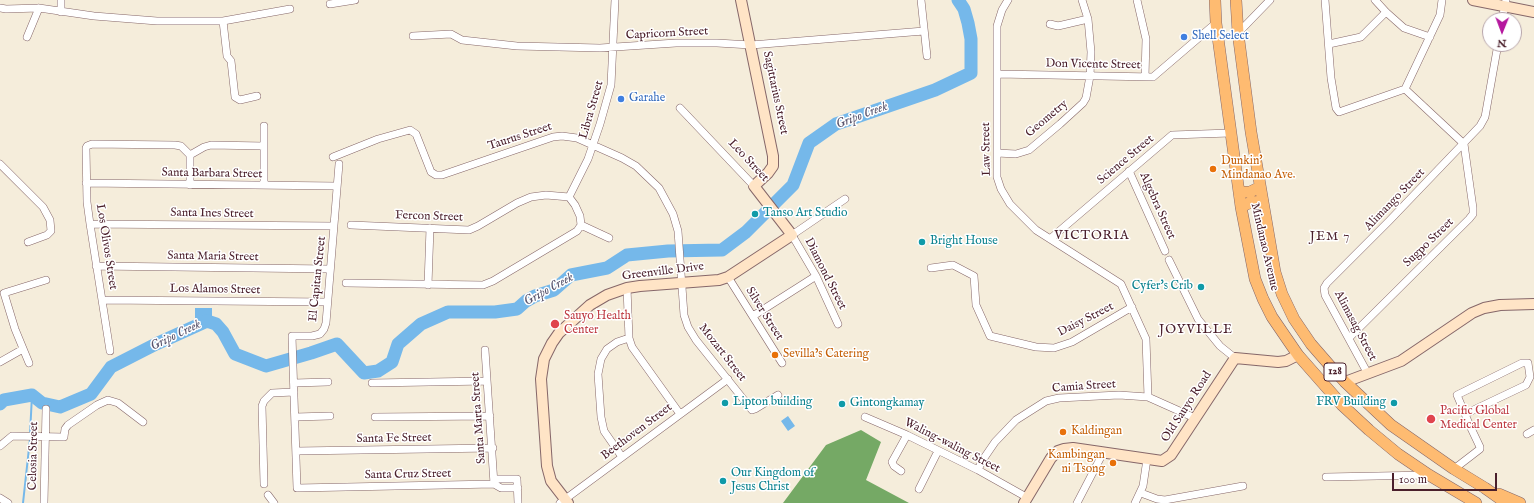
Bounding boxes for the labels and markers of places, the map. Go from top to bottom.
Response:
place label: Shell Select [1192,30,1249,44]
marker: Shell Select [1179,32,1189,42]
place label: Garahe [629,92,665,106]
marker: Garahe [616,94,626,104]
place label: Dunkin' Mindanao Ave. [1221,155,1295,183]
marker: Dunkin' Mindanao Ave. [1208,164,1218,174]
place label: Tanso Art Studio [763,207,847,221]
marker: Tanso Art Studio [750,209,760,219]
place label: Bright House [930,235,998,249]
marker: Bright House [917,237,927,247]
place label: Cyfer's Crib [1132,280,1193,294]
marker: Cyfer's Crib [1196,282,1206,292]
place label: Sauyo Health Center [564,310,631,338]
marker: Sauyo Health Center [549,318,561,330]
place label: Sevilla’s Catering [783,348,869,362]
marker: Sevilla’s Catering [770,350,780,360]
place label: Lipton building [733,396,812,410]
place label: FRV Building [1316,396,1386,410]
place label: Gintongkamay [850,397,924,411]
marker: Lipton building [720,398,730,408]
marker: FRV Building [1389,398,1399,408]
marker: Gintongkamay [837,399,847,409]
place label: Pacific Global Medical Center [1440,405,1517,433]
marker: Pacific Global Medical Center [1425,413,1437,425]
place label: Kaldingan [1071,425,1122,439]
marker: Kaldingan [1058,427,1068,437]
place label: Kambingan ni Tsong [1048,449,1105,477]
marker: Kambingan ni Tsong [1108,458,1118,468]
place label: Our Kingdom of Jesus Christ [731,467,814,495]
marker: Our Kingdom of Jesus Christ [718,476,728,486]

